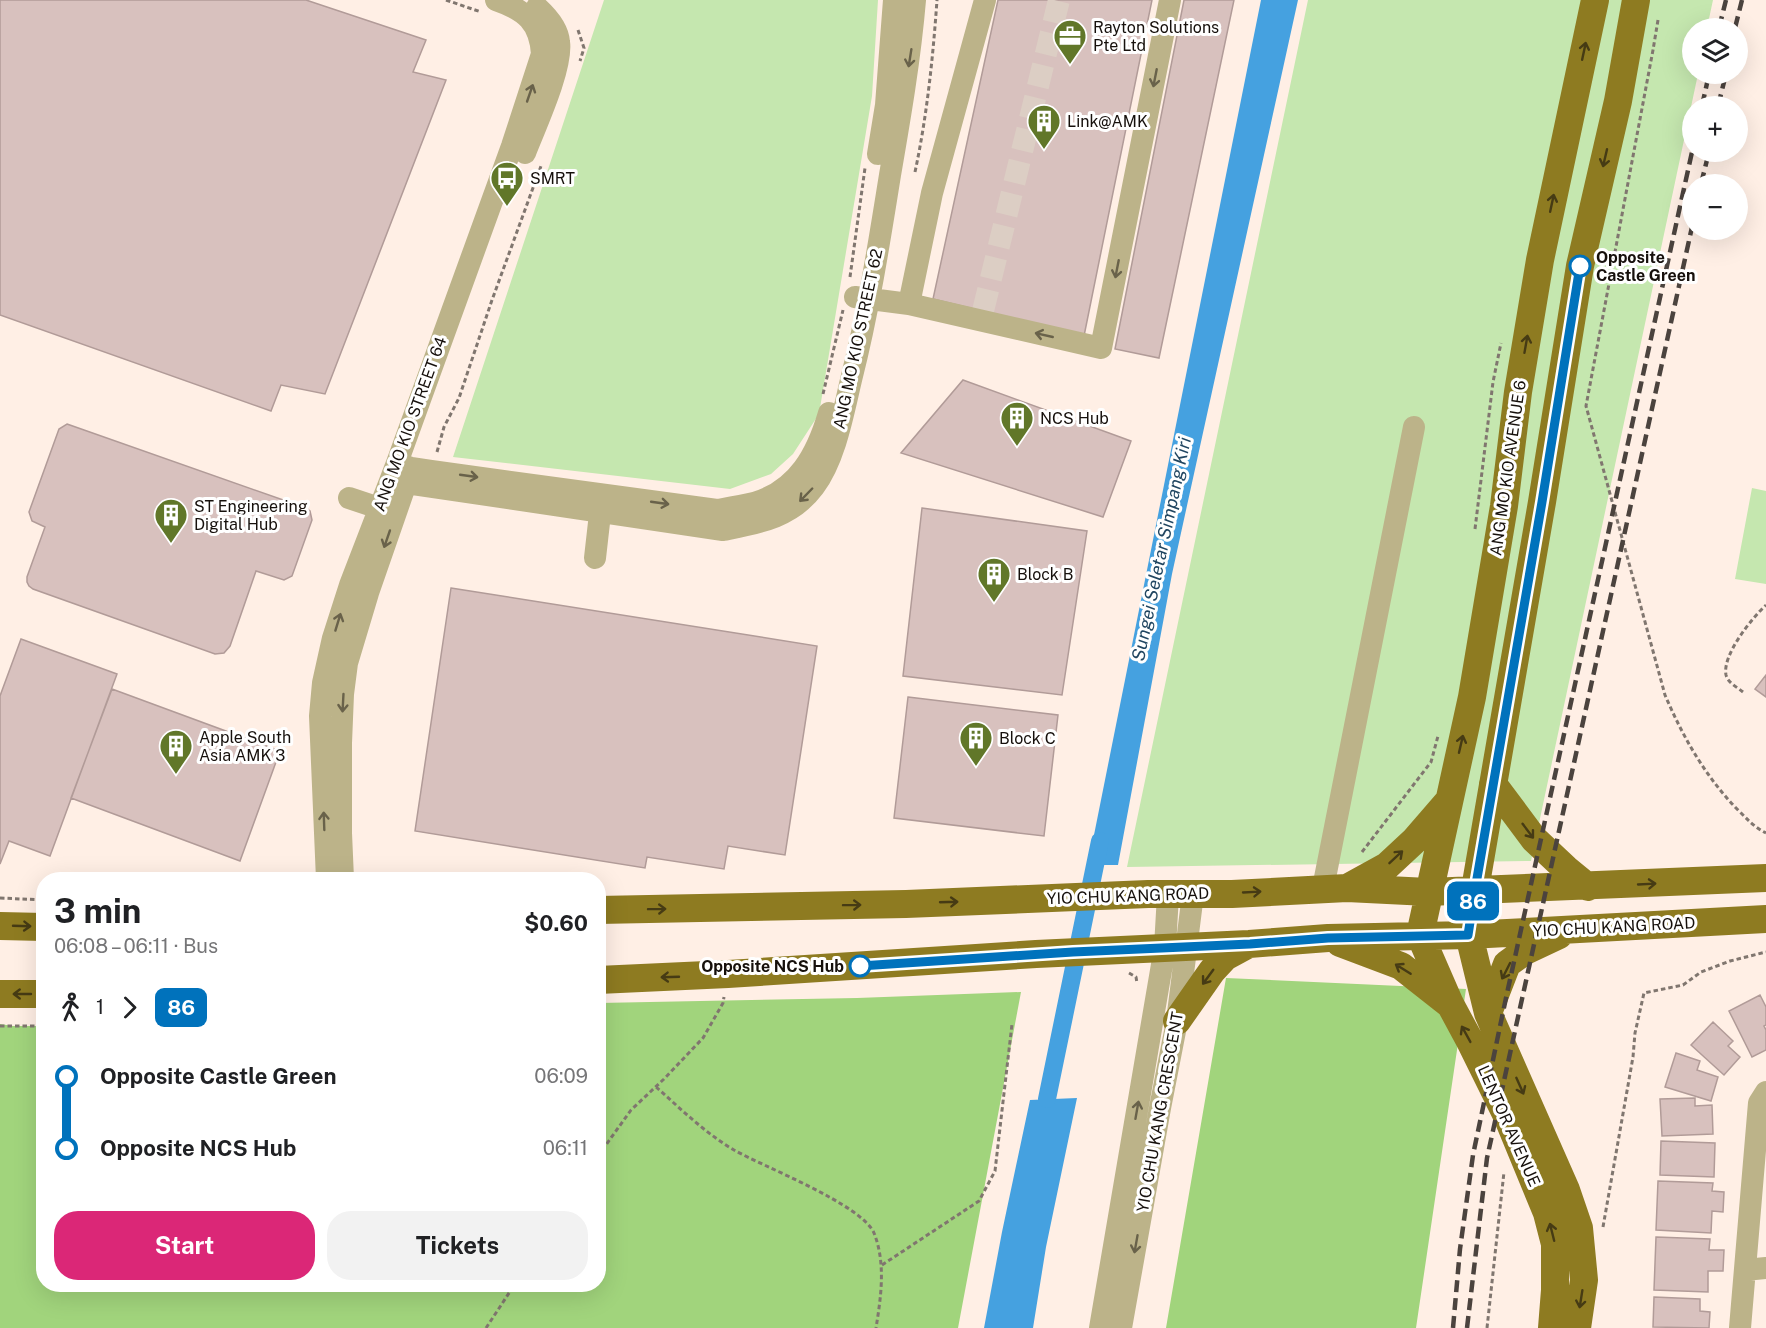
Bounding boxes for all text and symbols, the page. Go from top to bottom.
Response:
office icon: Rayton Solutions Pte Ltd [1052,18,1088,65]
place label: Rayton Solutions Pte Ltd [1093,18,1219,55]
map controls [1682,18,1748,240]
button: layers [1682,18,1748,84]
one-way arrow [1579,41,1591,60]
one-way arrow [904,48,915,68]
one-way arrow [1149,68,1160,87]
one-way arrow [525,85,536,103]
button: + [1682,96,1748,162]
building icon: Link@AMK [1026,103,1062,150]
place label: Link@AMK [1067,112,1148,131]
one-way arrow [1598,148,1610,167]
bus stop icon: SMRT [489,160,525,207]
place label: SMRT [530,169,575,188]
button: − [1682,174,1748,240]
one-way arrow [1547,193,1559,212]
street label: ANG MO KIO STREET 62 [830,247,886,431]
place label: Opposite Castle Green [1596,248,1696,285]
marker: Opposite Castle Green [1569,255,1591,277]
one-way arrow [1111,259,1122,279]
one-way arrow [1035,329,1054,341]
street label: ANG MO KIO STREET 64 [370,334,450,514]
one-way arrow [1521,334,1532,354]
street label: ANG MO KIO AVENUE 6 [1486,379,1530,557]
building icon: NCS Hub [999,400,1035,447]
place label: NCS Hub [1040,409,1109,428]
water label: Sungei Seletar Simpang Kiri [1127,435,1195,663]
one-way arrow [459,471,479,482]
one-way arrow [799,488,814,503]
building icon: ST Engineering Digital Hub [153,497,189,544]
place label: ST Engineering Digital Hub [194,497,308,534]
one-way arrow [650,497,670,508]
one-way arrow [381,529,392,548]
building icon: Block B [976,556,1012,603]
place label: Block B [1017,565,1073,584]
one-way arrow [334,613,345,632]
one-way arrow [337,693,348,713]
building icon: Block C [958,720,994,767]
building icon: Apple South Asia AMK 3 [158,728,194,775]
place label: Apple South Asia AMK 3 [199,728,291,765]
place label: Block C [999,729,1056,748]
one-way arrow [1456,735,1467,755]
one-way arrow [319,811,330,831]
one-way arrow [1521,823,1534,839]
one-way arrow [1389,850,1404,864]
one-way arrow [1636,878,1656,889]
line badge: 86 [1446,882,1500,920]
street label: YIO CHU KANG ROAD [1046,884,1210,908]
one-way arrow [1241,887,1261,898]
text: 86 [1459,889,1487,914]
text: 3 min [54,892,141,930]
one-way arrow [939,897,959,908]
one-way arrow [841,899,861,911]
one-way arrow [646,903,666,915]
text: $0.60 [524,910,588,936]
street label: YIO CHU KANG ROAD [1532,913,1696,941]
one-way arrow [11,921,31,932]
text: 06:08 – 06:11 · Bus [54,934,218,958]
marker: Opposite NCS Hub [849,955,871,977]
place label: Opposite NCS Hub [701,957,844,976]
one-way arrow [1499,962,1511,980]
one-way arrow [1395,963,1412,975]
one-way arrow [1202,969,1215,985]
one-way arrow [660,971,680,982]
one-way arrow [12,988,32,1000]
icon: walk [54,991,87,1024]
icon: forward [113,991,146,1024]
text: 1 [96,995,104,1019]
text: 86 [167,995,195,1020]
street label: YIO CHU KANG CRESCENT [1133,1010,1187,1214]
one-way arrow [1460,1026,1472,1043]
street label: LENTOR AVENUE [1474,1062,1544,1190]
text: Opposite Castle Green [100,1063,336,1089]
text: 06:09 [534,1064,588,1088]
one-way arrow [1515,1076,1526,1094]
one-way arrow [1132,1101,1143,1120]
text: Opposite NCS Hub [100,1135,296,1161]
text: 06:11 [543,1136,588,1160]
button: Start [54,1211,315,1280]
button: Tickets [327,1211,588,1280]
one-way arrow [1546,1223,1558,1242]
one-way arrow [1130,1234,1141,1253]
one-way arrow [1576,1289,1587,1308]

